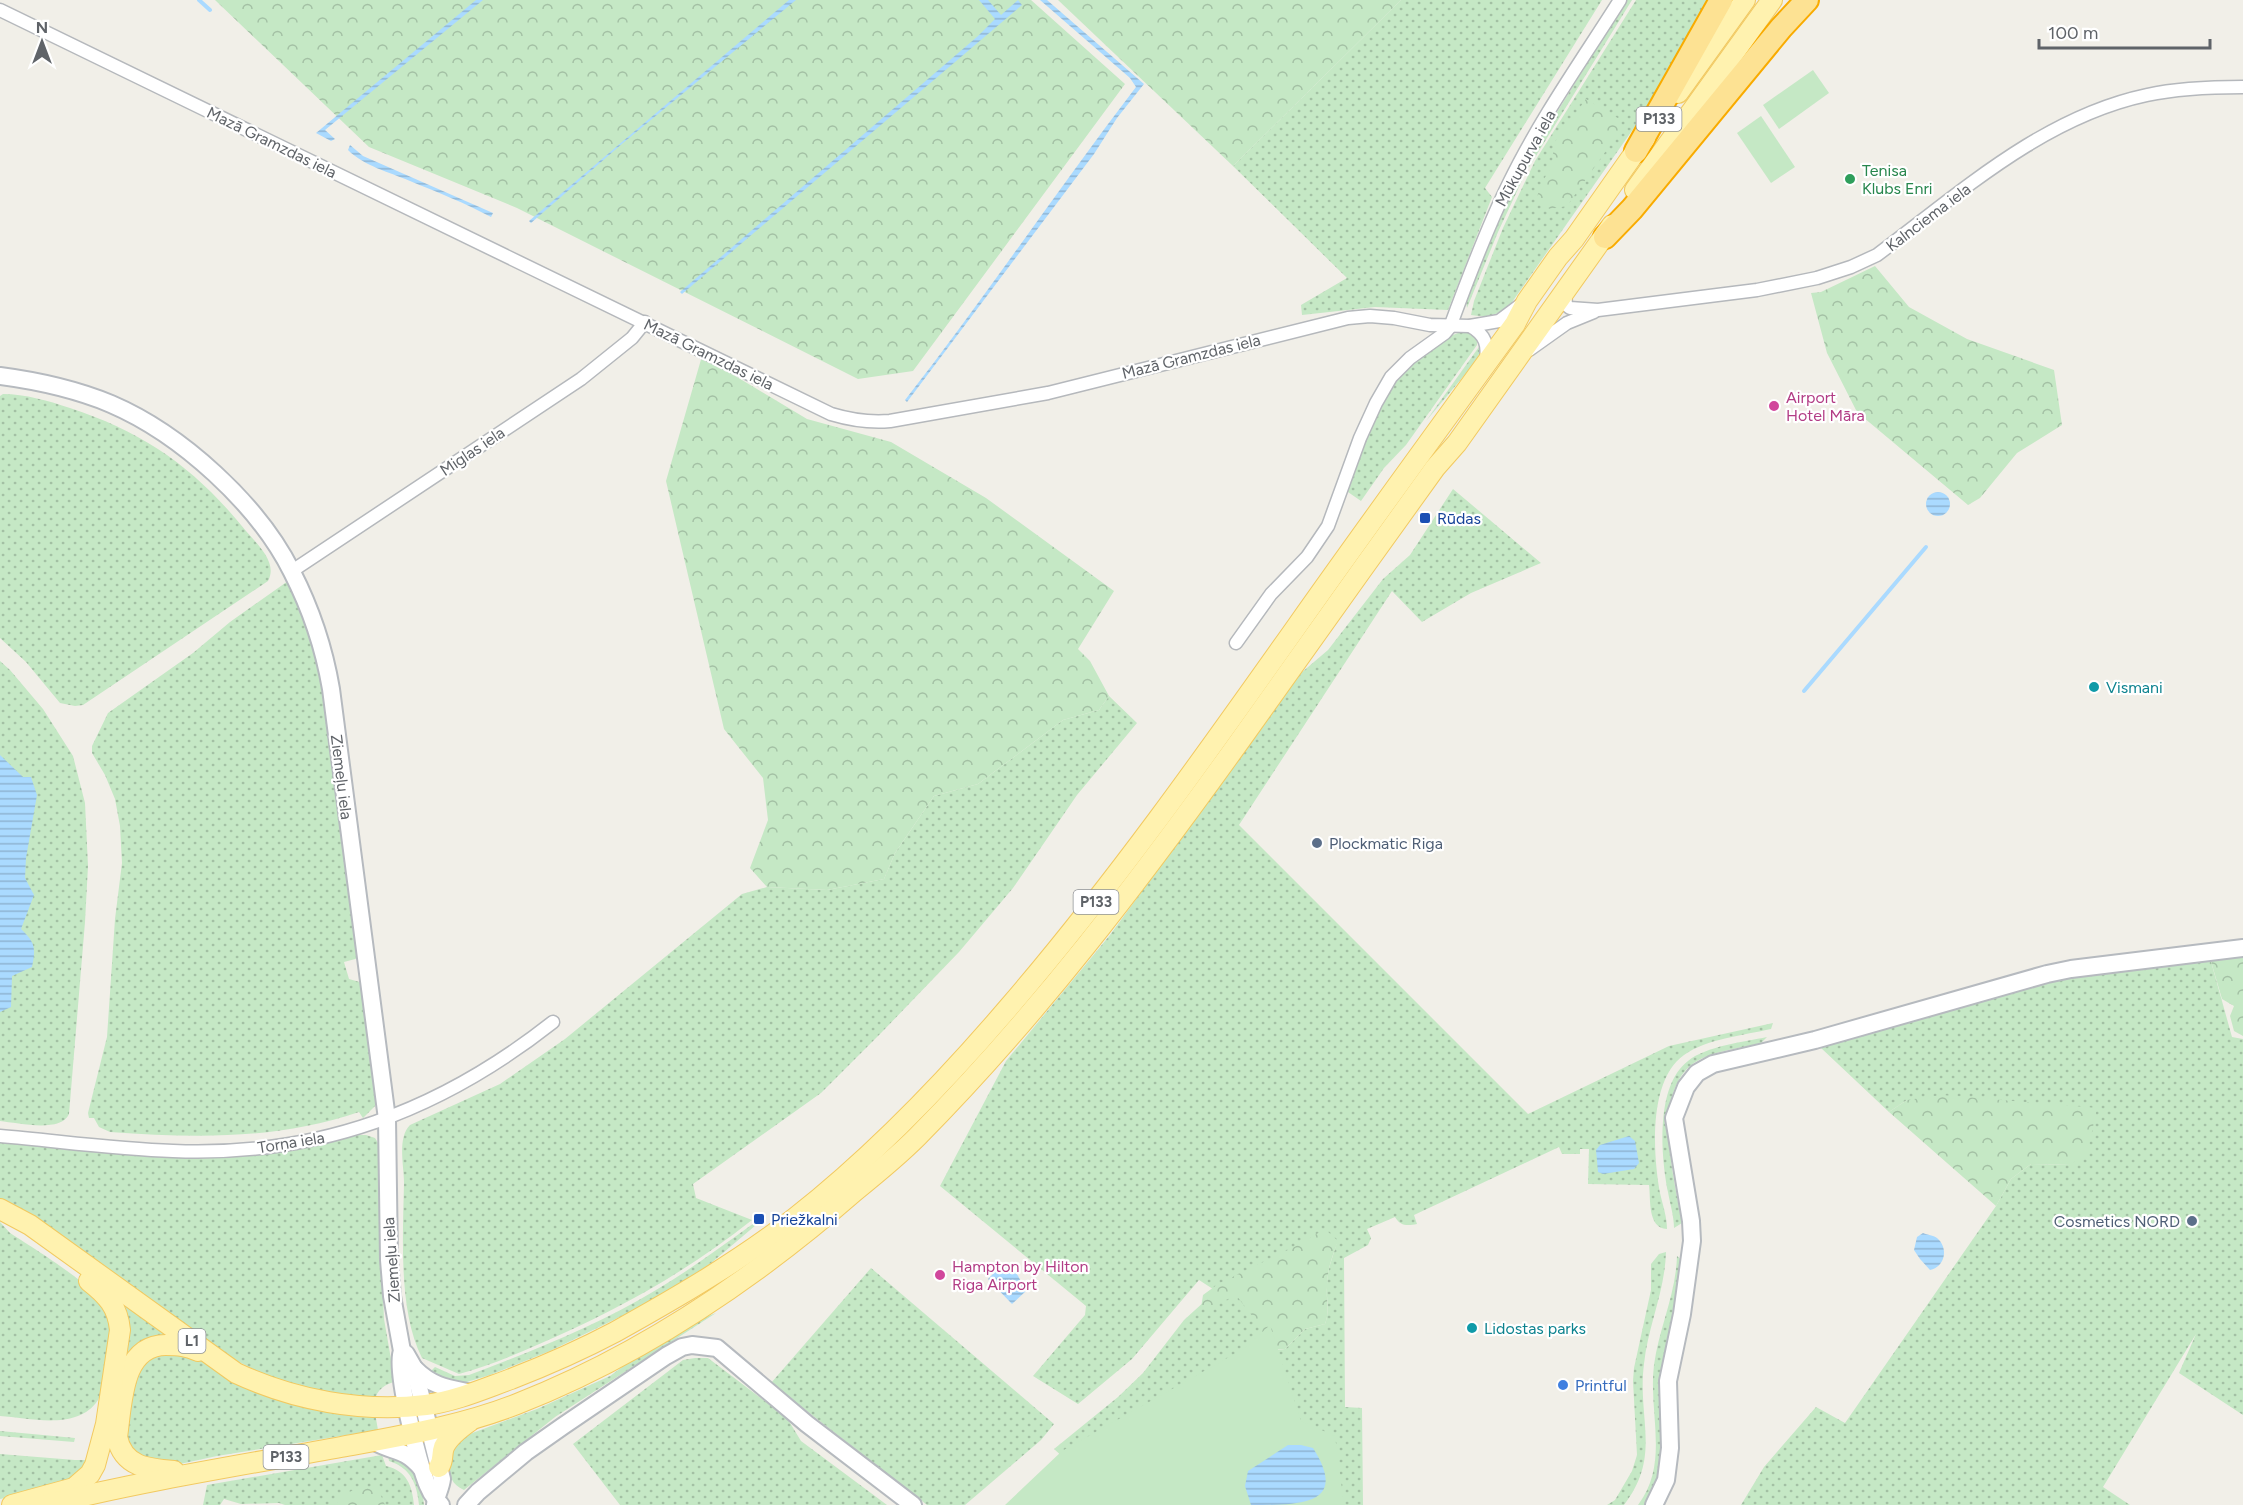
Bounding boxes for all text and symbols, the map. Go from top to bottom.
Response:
north arrow [12,12,72,72]
scale bar [2039,12,2210,50]
text: N [36,18,48,37]
text: 100 m [2048,22,2098,44]
street label: Mazā Gramzdas iela [204,103,340,182]
street label: Mūkupurva iela [1491,107,1560,210]
road number: P133 [1636,107,1682,131]
place label: Tenisa Klubs Enri [1862,161,1933,198]
marker: Tenisa Klubs Enri [1843,172,1857,186]
street label: Kalnciema iela [1882,179,1974,255]
street label: Mazā Gramzdas iela [641,315,777,394]
street label: Mazā Gramzdas iela [1120,330,1262,383]
place label: Airport Hotel Māra [1786,388,1865,425]
marker: Airport Hotel Māra [1767,399,1781,413]
street label: Miglas iela [436,423,508,480]
place label: Rūdas [1437,509,1481,528]
marker: Rūdas [1418,511,1432,525]
place label: Vismani [2106,678,2163,697]
marker: Vismani [2087,680,2101,694]
street label: Ziemeļu iela [327,733,356,821]
place label: Plockmatic Riga [1329,834,1443,853]
marker: Plockmatic Riga [1310,836,1324,850]
road number: P133 [1074,890,1118,914]
street label: Torņa iela [256,1128,326,1157]
place label: Priežkalni [771,1210,838,1229]
marker: Priežkalni [752,1212,766,1226]
place label: Cosmetics NORD [2054,1212,2180,1231]
marker: Cosmetics NORD [2185,1214,2199,1228]
street label: Ziemeļu iela [379,1217,404,1303]
place label: Hampton by Hilton Riga Airport [952,1257,1088,1294]
marker: Hampton by Hilton Riga Airport [933,1268,947,1282]
place label: Lidostas parks [1484,1319,1586,1338]
marker: Lidostas parks [1465,1321,1479,1335]
road number: L1 [178,1329,206,1353]
place label: Printful [1575,1376,1627,1395]
marker: Printful [1556,1378,1570,1392]
road number: P133 [264,1445,308,1469]

